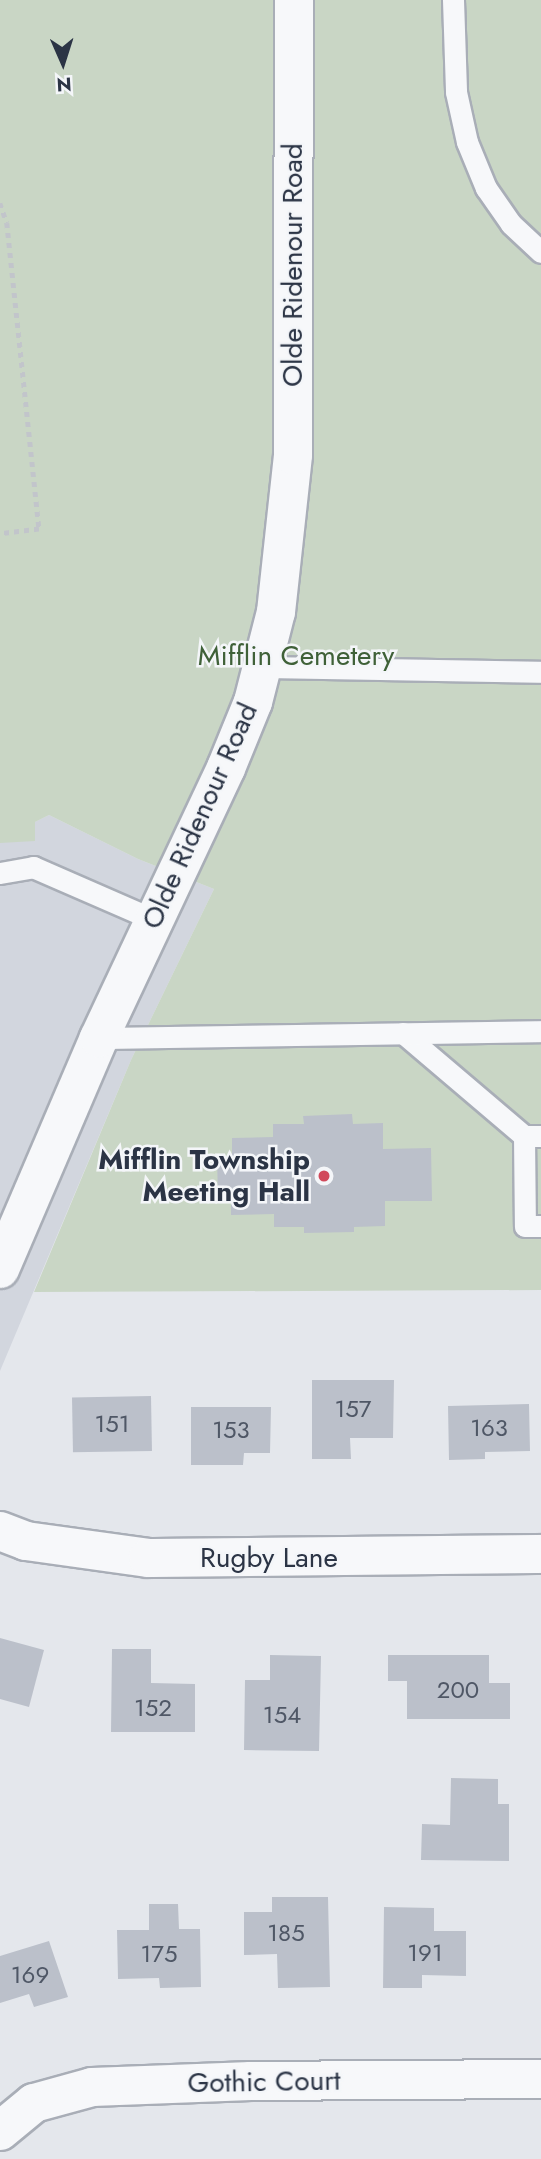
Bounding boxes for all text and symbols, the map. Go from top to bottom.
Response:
north arrow [28,28,98,98]
text: N [56,71,72,98]
street label: Olde Ridenour Road [276,143,310,387]
park label: Mifflin Cemetery [198,639,394,673]
street label: Olde Ridenour Road [135,698,265,934]
place label: Mifflin Township Meeting Hall [98,1143,310,1209]
marker: Mifflin Township Meeting Hall [316,1168,332,1184]
house number: 157 [335,1395,371,1423]
house number: 151 [94,1410,130,1438]
house number: 163 [470,1414,508,1442]
house number: 153 [212,1416,250,1444]
street label: Rugby Lane [200,1541,338,1575]
house number: 200 [437,1676,479,1704]
house number: 152 [134,1694,172,1722]
house number: 154 [263,1701,301,1729]
house number: 185 [267,1919,305,1947]
house number: 191 [407,1939,443,1967]
house number: 175 [141,1940,177,1968]
house number: 169 [11,1961,49,1989]
street label: Gothic Court [187,2064,341,2100]

